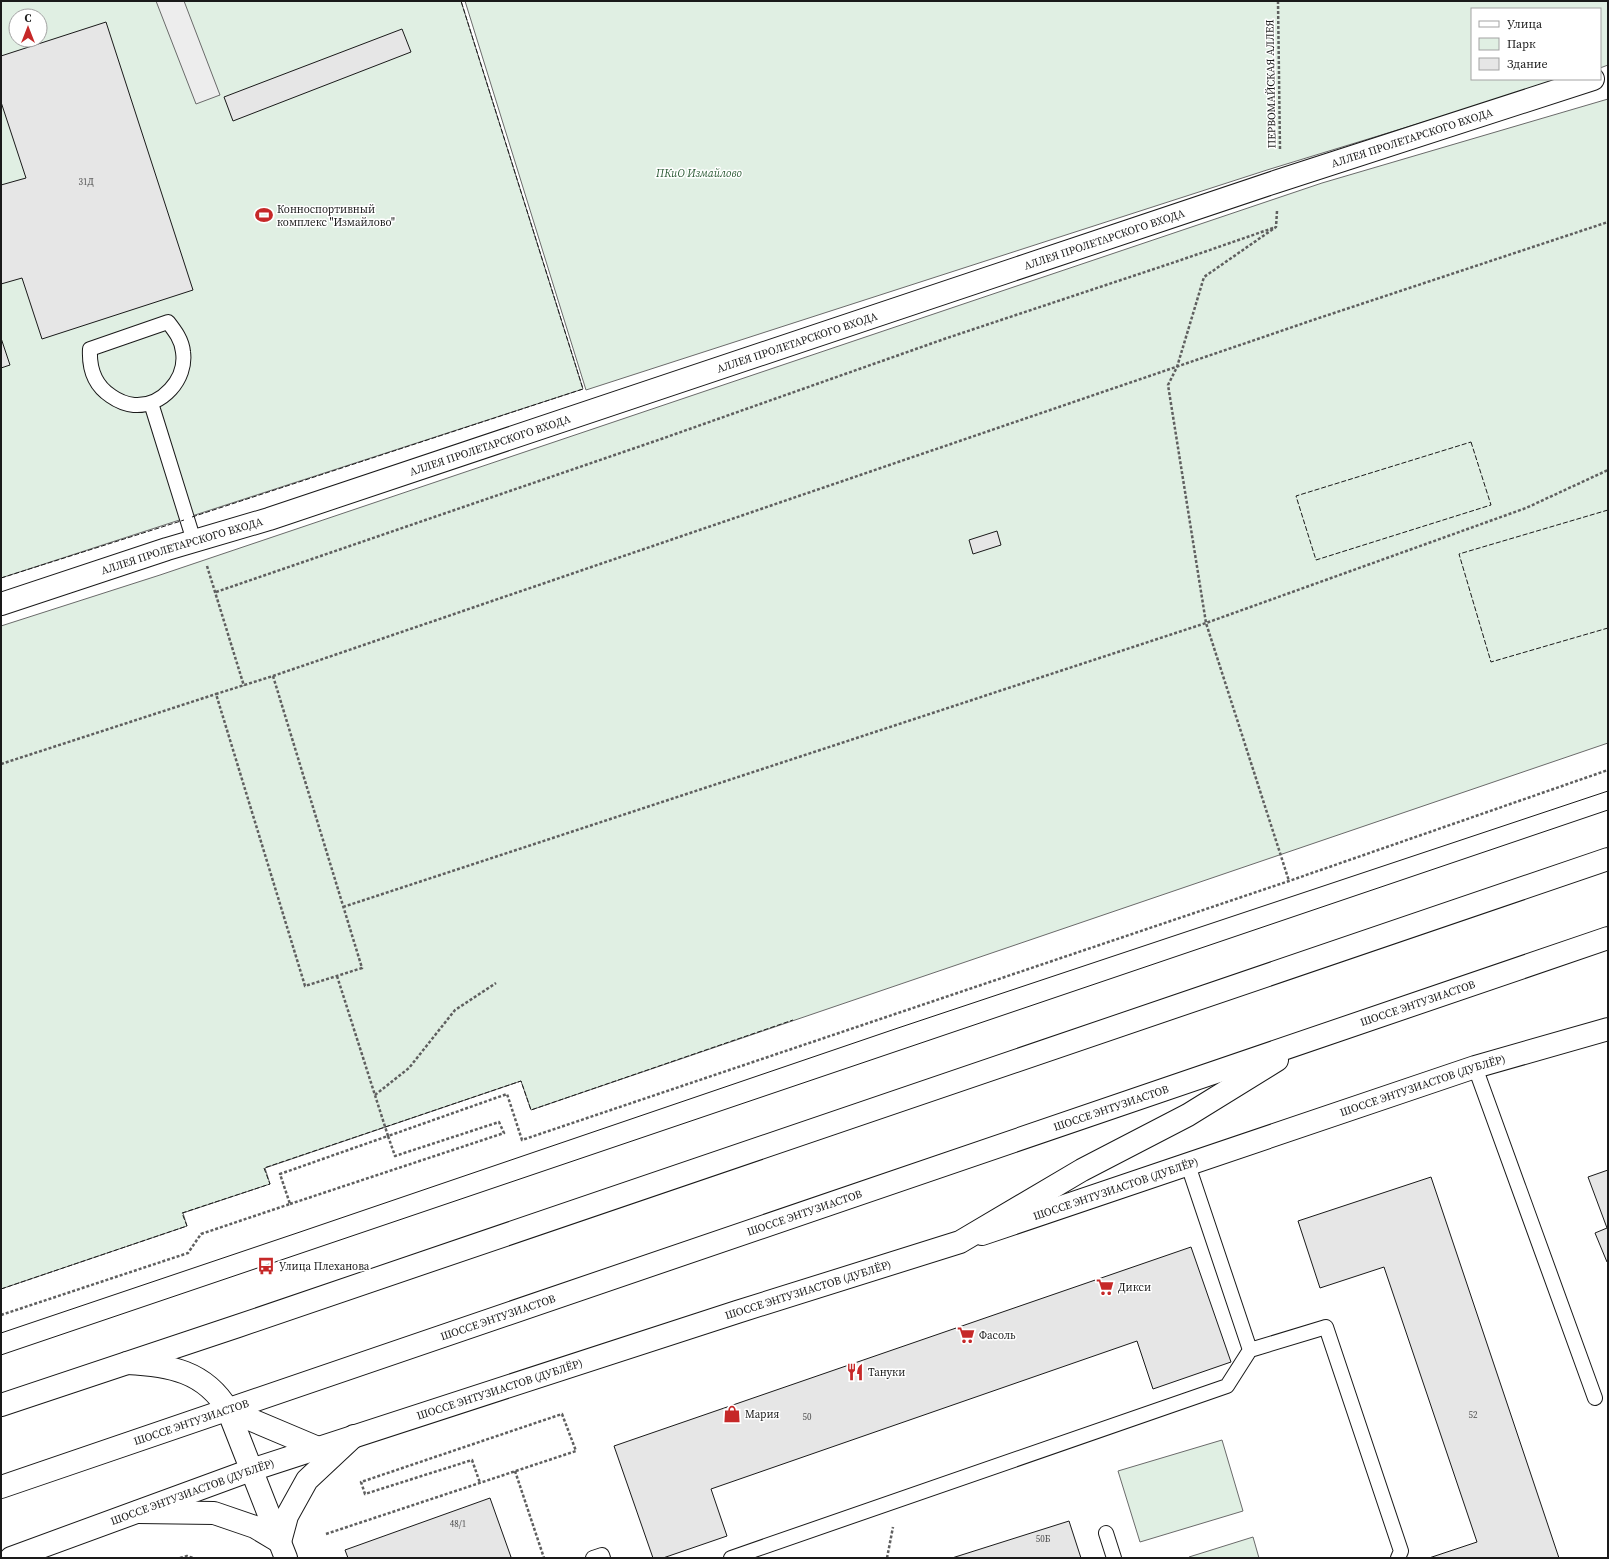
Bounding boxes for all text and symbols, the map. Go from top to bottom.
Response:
north arrow [8,8,48,48]
legend [1471,8,1601,80]
text: С [25,11,32,26]
text: Улица [1507,16,1543,32]
street label: ПЕРВОМАЙСКАЯ АЛЛЕЯ [1262,19,1280,149]
text: Парк [1507,36,1536,52]
text: Здание [1507,56,1548,72]
street label: АЛЛЕЯ ПРОЛЕТАРСКОГО ВХОДА [1329,104,1495,171]
park label: ПКиО Измайлово [655,166,743,181]
house number: 31Д [78,176,94,188]
place label: Конноспортивный комплекс "Измайлово" [277,202,395,230]
sports icon: Конноспортивный комплекс "Измайлово" [254,205,274,225]
street label: АЛЛЕЯ ПРОЛЕТАРСКОГО ВХОДА [1022,205,1187,273]
street label: АЛЛЕЯ ПРОЛЕТАРСКОГО ВХОДА [715,308,880,376]
street label: АЛЛЕЯ ПРОЛЕТАРСКОГО ВХОДА [407,411,573,479]
street label: АЛЛЕЯ ПРОЛЕТАРСКОГО ВХОДА [99,514,265,578]
street label: ШОССЕ ЭНТУЗИАСТОВ [1358,976,1477,1030]
street label: ШОССЕ ЭНТУЗИАСТОВ (ДУБЛЁР) [1338,1051,1507,1120]
street label: ШОССЕ ЭНТУЗИАСТОВ [1051,1081,1171,1134]
street label: ШОССЕ ЭНТУЗИАСТОВ (ДУБЛЁР) [1031,1154,1200,1224]
street label: ШОССЕ ЭНТУЗИАСТОВ [745,1186,864,1239]
bus stop icon: Улица Плеханова [256,1256,276,1276]
street label: ШОССЕ ЭНТУЗИАСТОВ (ДУБЛЁР) [723,1257,893,1323]
place label: Улица Плеханова [279,1259,370,1274]
supermarket icon: Дикси [1095,1277,1115,1297]
place label: Дикси [1118,1280,1151,1295]
street label: ШОССЕ ЭНТУЗИАСТОВ [438,1291,558,1344]
supermarket icon: Фасоль [956,1325,976,1345]
place label: Фасоль [979,1328,1016,1343]
street label: ШОССЕ ЭНТУЗИАСТОВ (ДУБЛЁР) [415,1355,584,1423]
restaurant icon: Тануки [845,1362,865,1382]
place label: Тануки [868,1365,905,1380]
street label: ШОССЕ ЭНТУЗИАСТОВ [132,1395,251,1449]
shop icon: Мария [722,1404,742,1424]
place label: Мария [745,1407,780,1422]
house number: 52 [1468,1409,1478,1421]
house number: 50 [802,1411,812,1423]
street label: ШОССЕ ЭНТУЗИАСТОВ (ДУБЛЁР) [108,1455,276,1528]
house number: 48/1 [450,1518,466,1530]
house number: 50Б [1036,1533,1051,1545]

